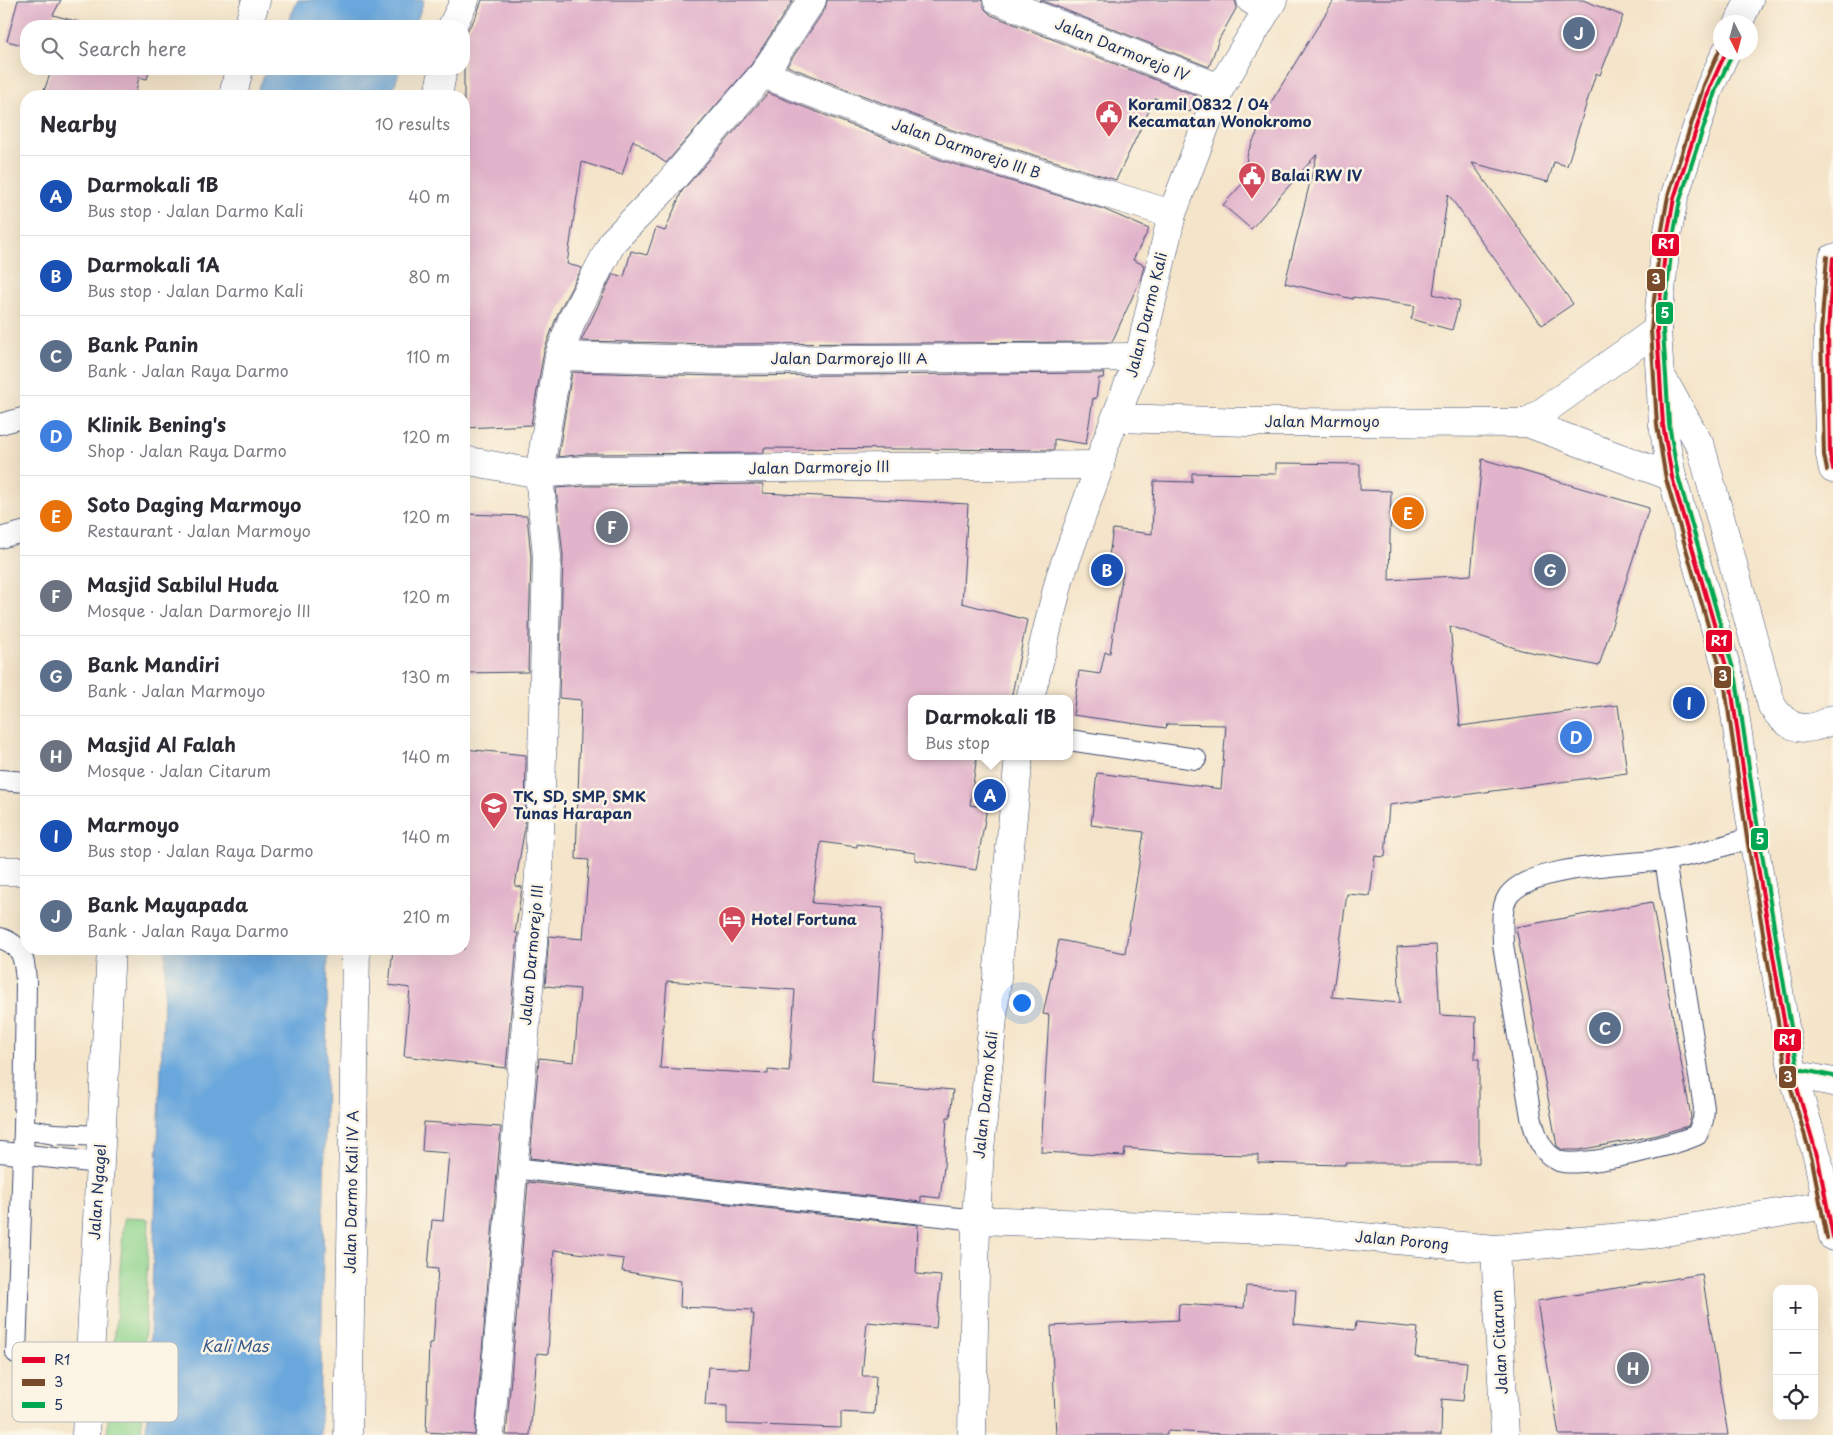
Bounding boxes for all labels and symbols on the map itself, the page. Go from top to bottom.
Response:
street label: Jalan Darmorejo IV [1052,11,1193,86]
pin: J [1563,14,1595,52]
north arrow [1713,15,1758,60]
place label: Koramil 0832 / 04 Kecamatan Wonokromo [1128,92,1312,132]
public building icon: Koramil 0832 / 04 Kecamatan Wonokromo [1094,99,1124,138]
street label: Jalan Darmorejo III B [889,111,1044,184]
public building icon: Balai RW IV [1237,161,1267,200]
place label: Balai RW IV [1271,163,1362,186]
line badge: R1 [1651,233,1680,257]
text: R1 [1658,233,1675,254]
street label: Jalan Darmo Kali [1119,250,1172,380]
line badge: 3 [1646,268,1666,292]
text: 3 [1651,268,1661,289]
line badge: 5 [1655,301,1674,325]
text: 5 [1661,302,1670,323]
street label: Jalan Darmorejo III A [770,346,928,369]
street label: Jalan Marmoyo [1264,409,1380,432]
street label: Jalan Darmorejo III [748,454,890,479]
pin: E [1392,494,1424,532]
pin: F [596,508,628,546]
pin: B [1091,551,1123,589]
pin: G [1534,551,1566,589]
line badge: R1 [1705,629,1733,653]
text: R1 [1711,630,1728,651]
line badge: 3 [1713,665,1732,689]
text: 3 [1718,665,1728,686]
pin: I [1673,684,1705,722]
pin: D [1560,718,1592,756]
pin: A [974,776,1006,814]
place label: TK, SD, SMP, SMK Tunas Harapan [513,784,646,824]
school or university icon: TK, SD, SMP, SMK Tunas Harapan [479,791,509,830]
line badge: 5 [1750,827,1769,851]
text: 5 [1756,828,1765,849]
street label: Jalan Darmorejo III [513,884,548,1026]
hotel icon: Hotel Fortuna [717,905,747,944]
place label: Hotel Fortuna [751,907,857,930]
your location [1009,990,1035,1016]
pin: C [1589,1009,1621,1047]
line badge: R1 [1773,1028,1802,1052]
text: R1 [1779,1029,1796,1050]
street label: Jalan Darmo Kali [966,1030,1003,1160]
line badge: 3 [1778,1065,1797,1089]
text: 3 [1783,1066,1793,1087]
street label: Jalan Darmo Kali IV A [338,1110,363,1274]
street label: Jalan Ngagel [82,1143,111,1241]
street label: Jalan Porong [1354,1224,1450,1255]
street label: Jalan Citarum [1484,1289,1513,1395]
water label: Kali Mas [202,1333,270,1357]
legend [12,1342,178,1422]
text: R1 [54,1349,70,1370]
pin: H [1617,1349,1649,1387]
text: 3 [54,1371,63,1392]
text: 5 [54,1394,63,1415]

